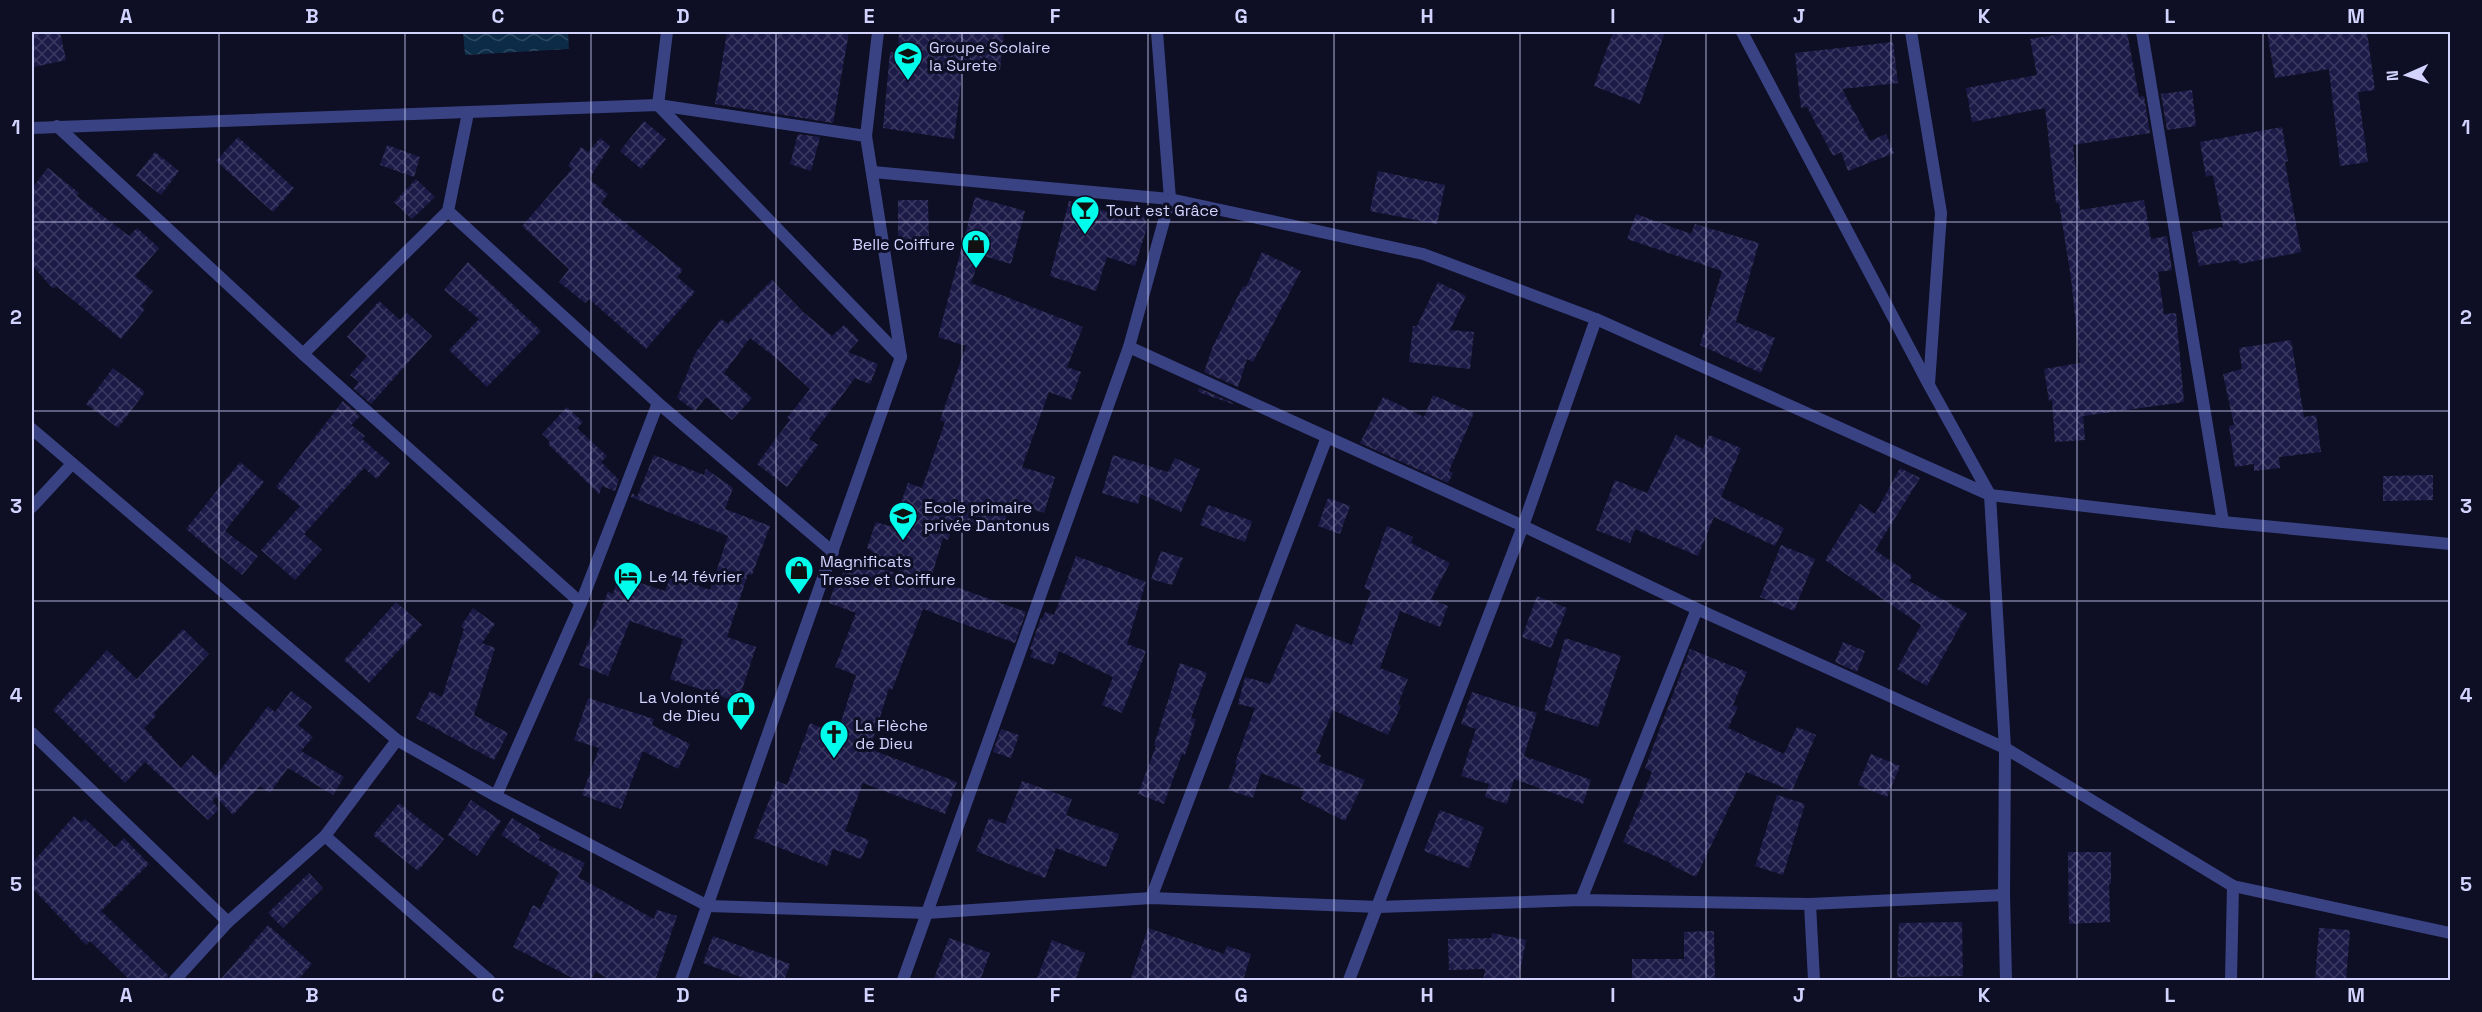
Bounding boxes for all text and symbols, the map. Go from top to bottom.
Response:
text: A [120,3,133,29]
text: B [305,3,319,29]
text: C [492,3,505,29]
text: D [676,3,690,29]
text: E [863,3,875,29]
text: F [1050,3,1061,29]
text: G [1234,3,1248,29]
text: H [1420,3,1434,29]
text: I [1610,3,1616,29]
text: J [1793,3,1805,29]
text: K [1978,3,1991,29]
text: L [2165,3,2176,29]
text: M [2347,3,2365,29]
place label: Groupe Scolaire la Surete [929,37,1050,76]
school or university icon: Groupe Scolaire la Surete [892,40,924,82]
north arrow [2377,45,2437,105]
text: N [2382,70,2403,82]
text: 1 [11,114,21,140]
text: 1 [2461,114,2471,140]
bar icon: Tout est Grâce [1069,194,1101,236]
place label: Tout est Grâce [1106,200,1219,221]
shop icon: Belle Coiffure [960,228,992,270]
place label: Belle Coiffure [852,234,955,255]
text: 2 [10,304,22,330]
text: 2 [2460,304,2472,330]
text: 3 [10,493,22,519]
text: 3 [2460,493,2472,519]
place label: Ecole primaire privée Dantonus [924,497,1050,536]
school or university icon: Ecole primaire privée Dantonus [887,500,919,542]
place label: Magnificats Tresse et Coiffure [820,551,956,590]
shop icon: Magnificats Tresse et Coiffure [783,554,815,596]
hotel icon: Le 14 février [612,560,644,602]
place label: Le 14 février [649,566,742,587]
text: 4 [10,682,23,708]
text: 4 [2460,682,2473,708]
place label: La Volonté de Dieu [639,687,720,726]
shop icon: La Volonté de Dieu [725,690,757,732]
place label: La Flèche de Dieu [855,715,928,754]
church icon: La Flèche de Dieu [818,718,850,760]
text: 5 [10,871,22,897]
text: 5 [2460,871,2472,897]
text: A [120,982,133,1008]
text: B [305,982,319,1008]
text: C [492,982,505,1008]
text: D [676,982,690,1008]
text: E [863,982,875,1008]
text: F [1050,982,1061,1008]
text: G [1234,982,1248,1008]
text: H [1420,982,1434,1008]
text: I [1610,982,1616,1008]
text: J [1793,982,1805,1008]
text: K [1978,982,1991,1008]
text: L [2165,982,2176,1008]
text: M [2347,982,2365,1008]

